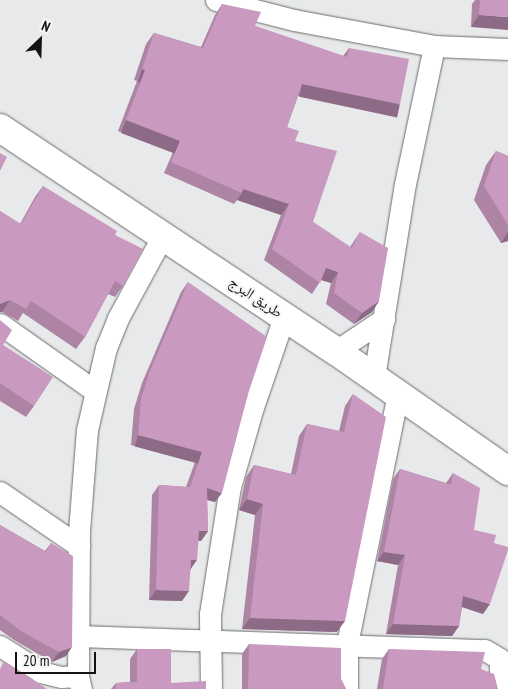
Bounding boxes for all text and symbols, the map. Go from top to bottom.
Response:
north arrow [15,15,65,65]
text: N [39,17,53,36]
street label: طريق البرج [226,273,286,321]
scale bar [18,642,99,674]
text: 20 m [23,651,49,670]

